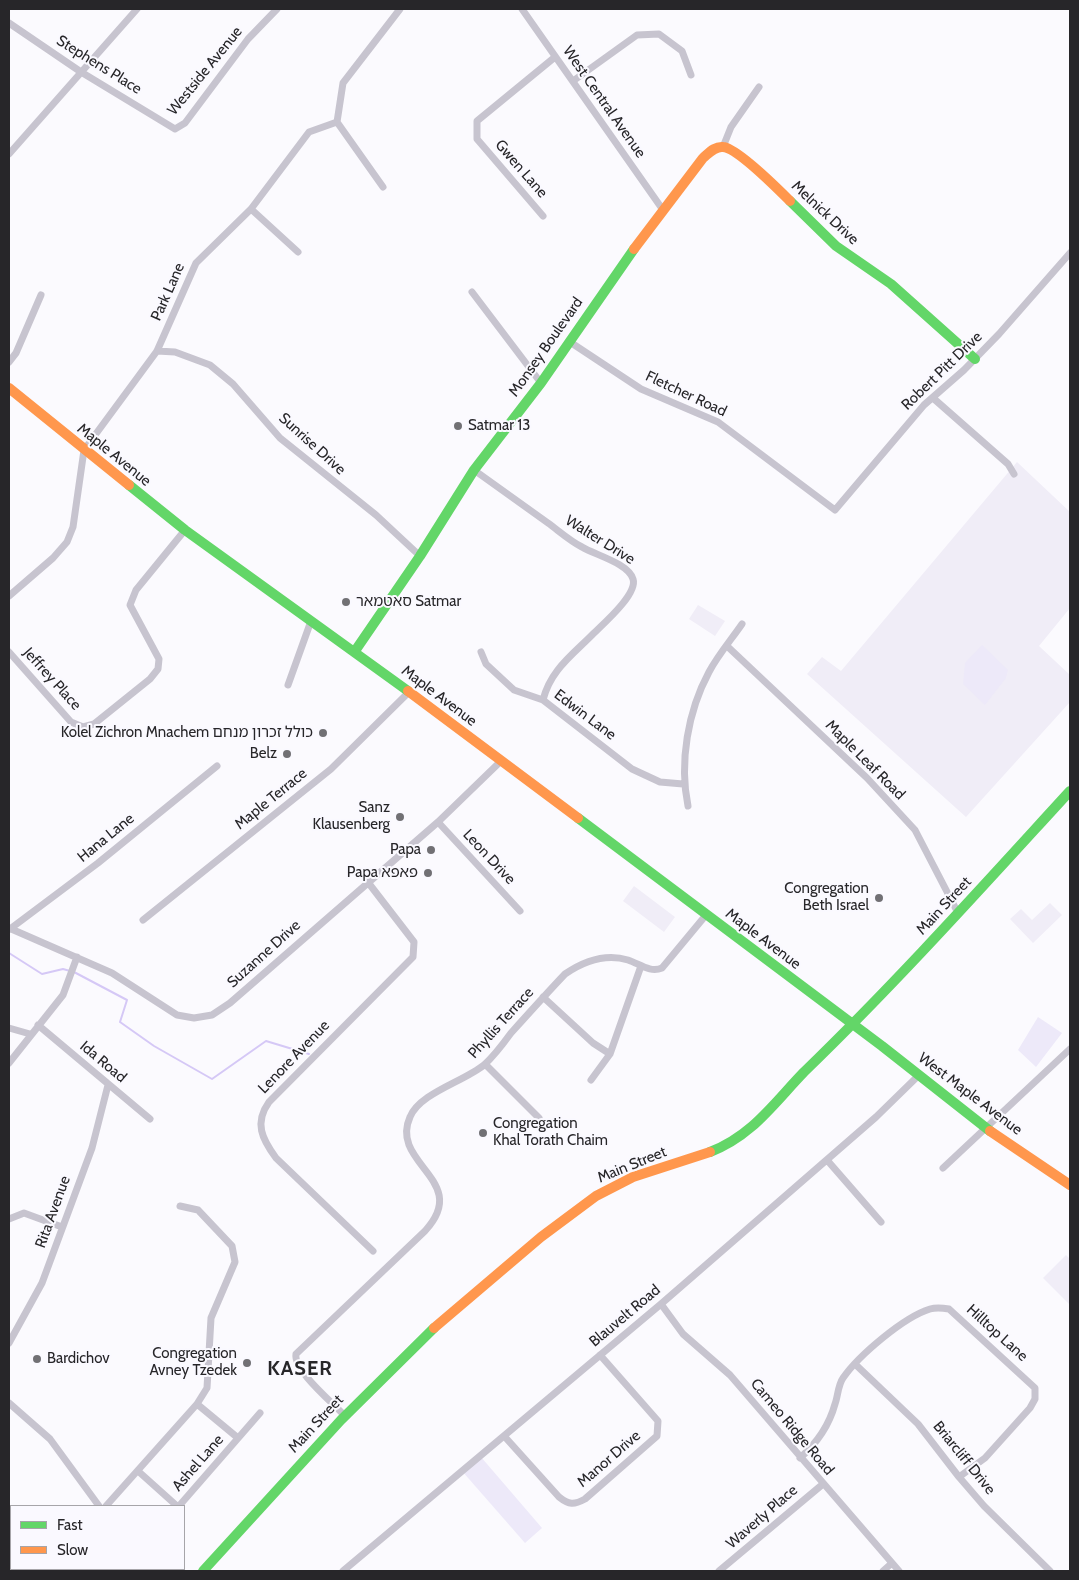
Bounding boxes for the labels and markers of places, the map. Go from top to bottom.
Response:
place label: Satmar 13 [468,417,530,435]
marker: Satmar 13 [452,420,464,432]
place label: סאטמאר Satmar [356,593,461,611]
marker: סאטמאר Satmar [340,596,352,608]
place label: Kolel Zichron Mnachem כולל זכרון מנחם [61,724,313,742]
marker: Kolel Zichron Mnachem כולל זכרון מנחם [317,727,329,739]
place label: Belz [250,745,277,763]
marker: Belz [281,748,293,760]
place label: Sanz Klausenberg [313,799,390,834]
marker: Sanz Klausenberg [394,811,406,823]
place label: Papa [390,841,421,859]
marker: Papa [425,844,437,856]
place label: Papa פאפא [347,864,418,882]
marker: Papa פאפא [422,867,434,879]
place label: Congregation Beth Israel [784,880,869,915]
marker: Congregation Beth Israel [873,892,885,904]
place label: Congregation Khal Torath Chaim [493,1115,608,1150]
marker: Congregation Khal Torath Chaim [477,1127,489,1139]
place label: Congregation Avney Tzedek [149,1345,237,1380]
place label: Bardichov [47,1350,110,1368]
marker: Bardichov [31,1353,43,1365]
marker: Congregation Avney Tzedek [241,1357,253,1369]

